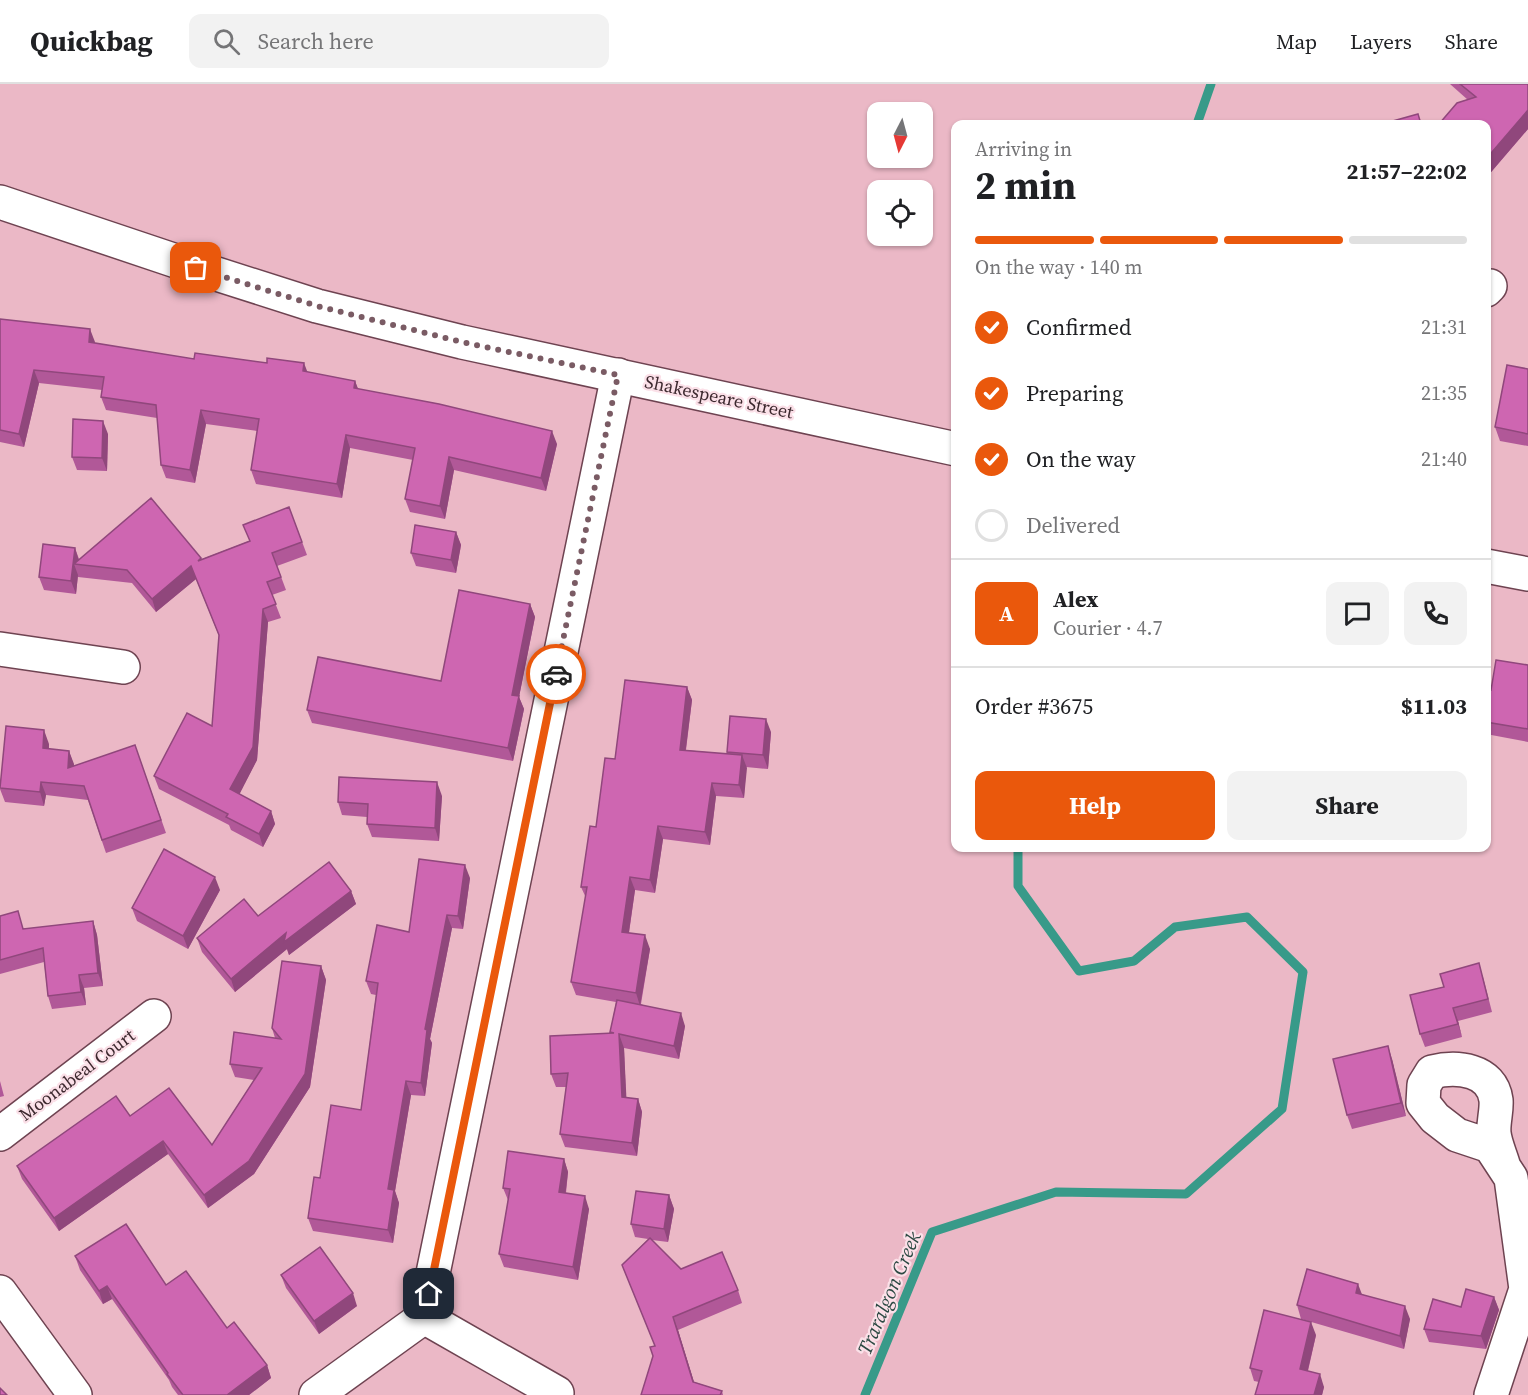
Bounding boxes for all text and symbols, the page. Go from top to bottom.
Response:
search box [189,14,609,68]
text: Quickbag [30,22,153,60]
icon: search [210,25,243,58]
text: Search here [258,26,374,56]
text: Map [1276,27,1317,56]
text: Layers [1350,27,1412,56]
text: Share [1445,27,1498,56]
north arrow [867,102,933,168]
map controls [867,102,933,246]
text: Arriving in [975,135,1072,163]
text: 21:57–22:02 [1347,156,1467,186]
text: 2 min [975,159,1076,212]
button: locate [867,180,933,246]
pin [170,242,221,293]
icon: bag [179,251,212,284]
text: On the way · 140 m [975,253,1142,281]
icon: check [975,311,1008,344]
text: Confirmed [1026,312,1131,342]
text: 21:31 [1421,313,1467,341]
street label: Shakespeare Street [643,369,796,424]
icon: check [975,377,1008,410]
text: Preparing [1026,378,1123,408]
text: 21:35 [1421,379,1467,407]
icon: check [975,443,1008,476]
text: On the way [1026,444,1135,474]
text: 21:40 [1421,445,1467,473]
text: Delivered [1026,510,1120,540]
button: chat [1326,582,1389,645]
button: phone [1404,582,1467,645]
text: Alex [1053,584,1098,614]
text: A [999,598,1014,628]
text: Courier · 4.7 [1053,614,1162,642]
courier [526,644,586,704]
icon: car [540,658,573,691]
text: Order #3675 [975,691,1093,721]
text: $11.03 [1401,691,1467,721]
button: Help [975,771,1215,840]
button: Share [1227,771,1467,840]
street label: Moonabeal Court [14,1023,140,1126]
water label: Traralgon Creek [850,1227,928,1359]
pin [403,1268,454,1319]
icon: home [412,1277,445,1310]

